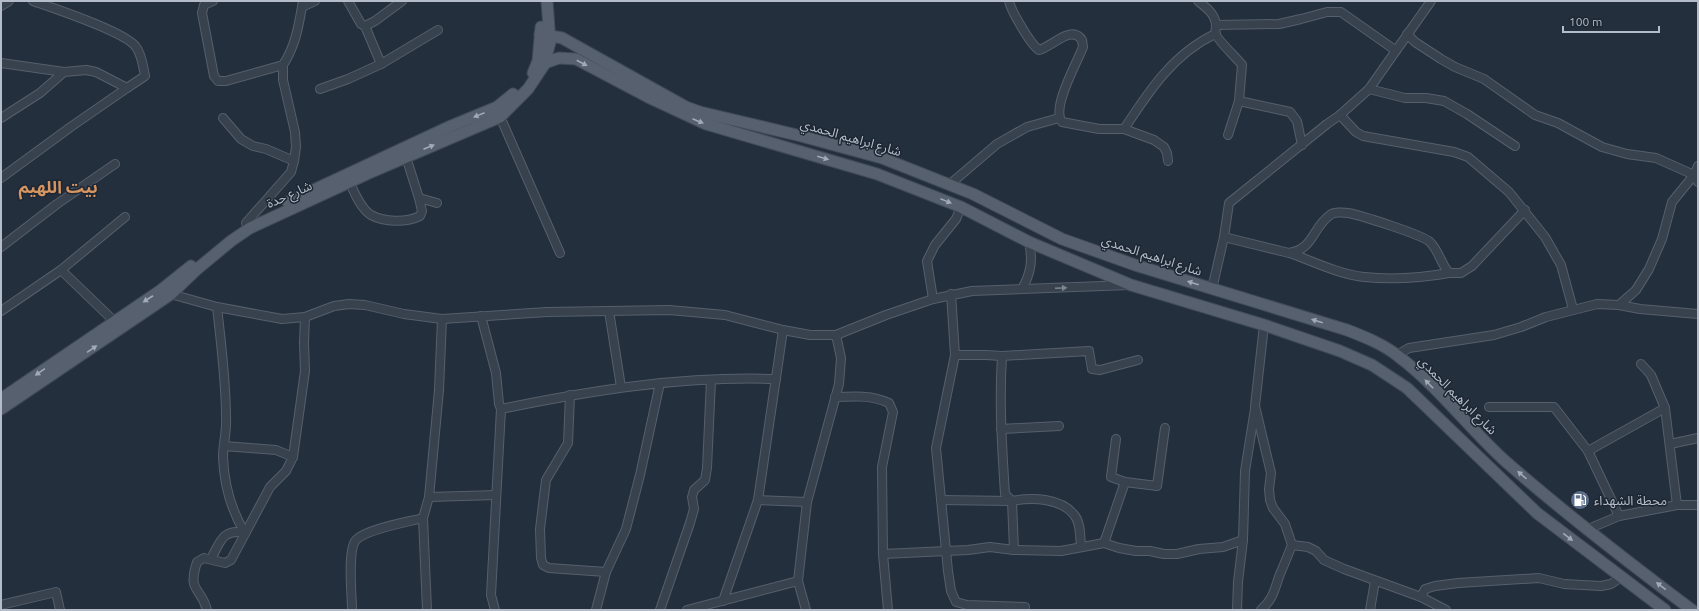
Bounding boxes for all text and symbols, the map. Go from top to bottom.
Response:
scale bar [1563,8,1659,34]
text: 100 m [1569,15,1602,28]
one-way arrow [576,60,588,66]
one-way arrow [473,112,485,118]
street label: شارع ابراهيم الحمدي [798,116,903,162]
one-way arrow [693,118,704,124]
one-way arrow [423,144,435,150]
one-way arrow [817,155,829,161]
district label: بيت اللهيم [18,177,98,200]
street label: شارع حدة [264,178,315,214]
one-way arrow [940,198,952,204]
street label: شارع ابراهيم الحمدي [1099,232,1204,282]
one-way arrow [1187,280,1199,286]
one-way arrow [1055,284,1067,291]
one-way arrow [142,295,153,303]
one-way arrow [1311,318,1323,324]
one-way arrow [87,345,97,353]
street label: شارع ابراهيم الحمدي [1413,353,1500,440]
one-way arrow [35,368,45,376]
one-way arrow [1424,379,1434,388]
one-way arrow [1516,470,1527,479]
fuel station icon: محطة الشهداء [1569,489,1591,511]
place label: محطة الشهداء [1594,493,1667,509]
one-way arrow [1563,533,1574,541]
one-way arrow [1655,582,1666,591]

